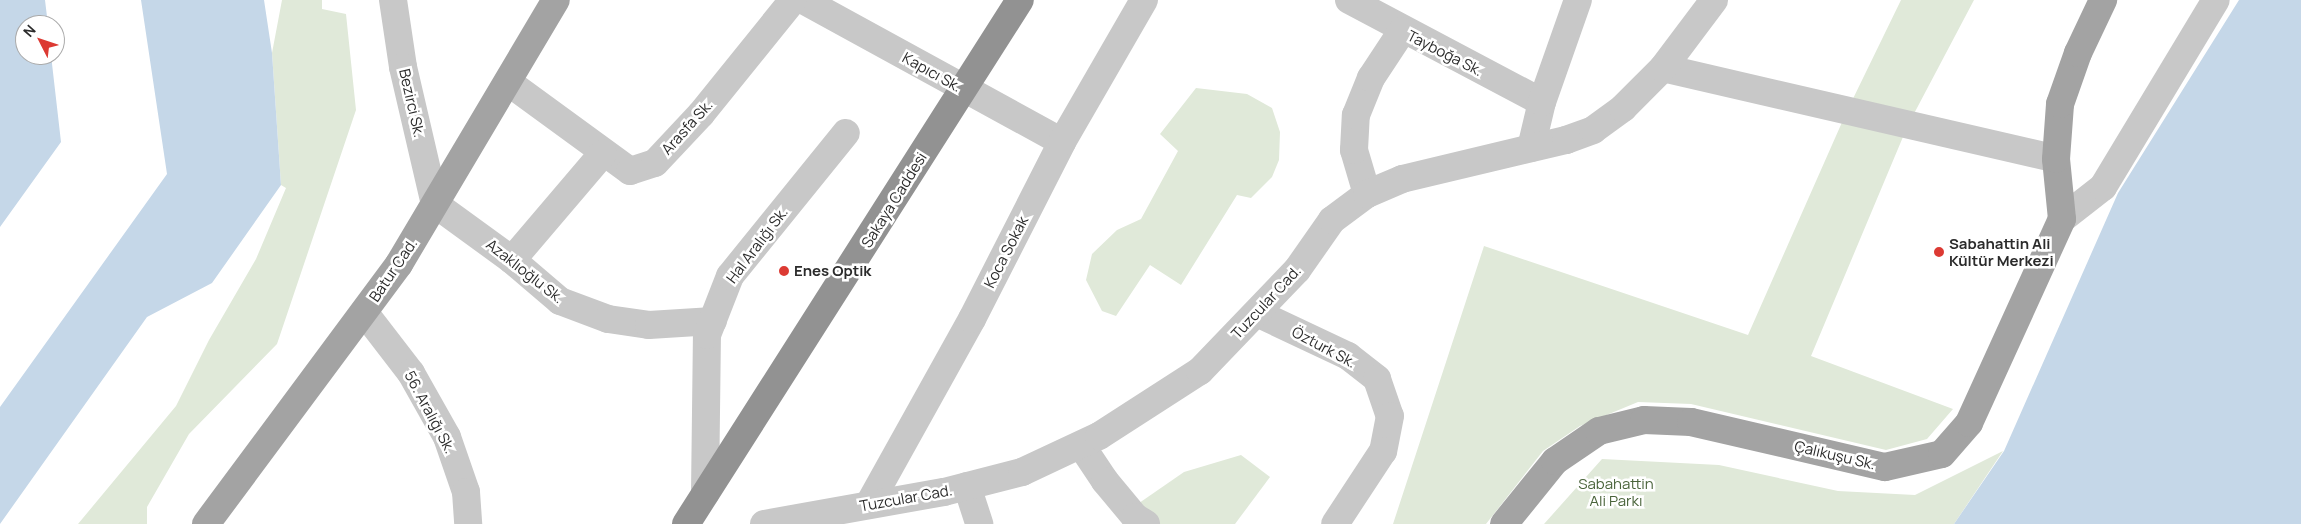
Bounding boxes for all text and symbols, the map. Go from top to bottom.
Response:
north arrow [15,15,65,65]
text: N [19,20,40,41]
street label: Tayboğa Sk. [1404,26,1486,80]
street label: Kapıcı Sk. [899,48,965,96]
street label: Bezirci Sk. [395,67,429,139]
street label: Arasfa Sk. [658,96,716,158]
street label: Sakaya Caddesi [858,149,930,251]
street label: Hal Aralığı Sk. [722,203,792,287]
street label: Koca Sokak [980,213,1032,291]
place label: Sabahattin Ali Kültür Merkezi [1949,234,2054,269]
street label: Batur Cad. [365,235,421,305]
street label: Azaklıoğlu Sk. [483,235,567,307]
marker: Sabahattin Ali Kültür Merkezi [1933,246,1945,258]
place label: Enes Optik [794,262,871,280]
street label: Tuzcular Cad. [1227,262,1305,342]
marker: Enes Optik [778,265,790,277]
street label: Özturk Sk. [1289,323,1359,371]
street label: 56. Aralığı Sk. [401,368,459,456]
street label: Çalıkuşu Sk. [1793,437,1877,473]
park label: Sabahattin Ali Parkı [1578,474,1654,509]
street label: Tuzcular Cad. [858,481,954,515]

